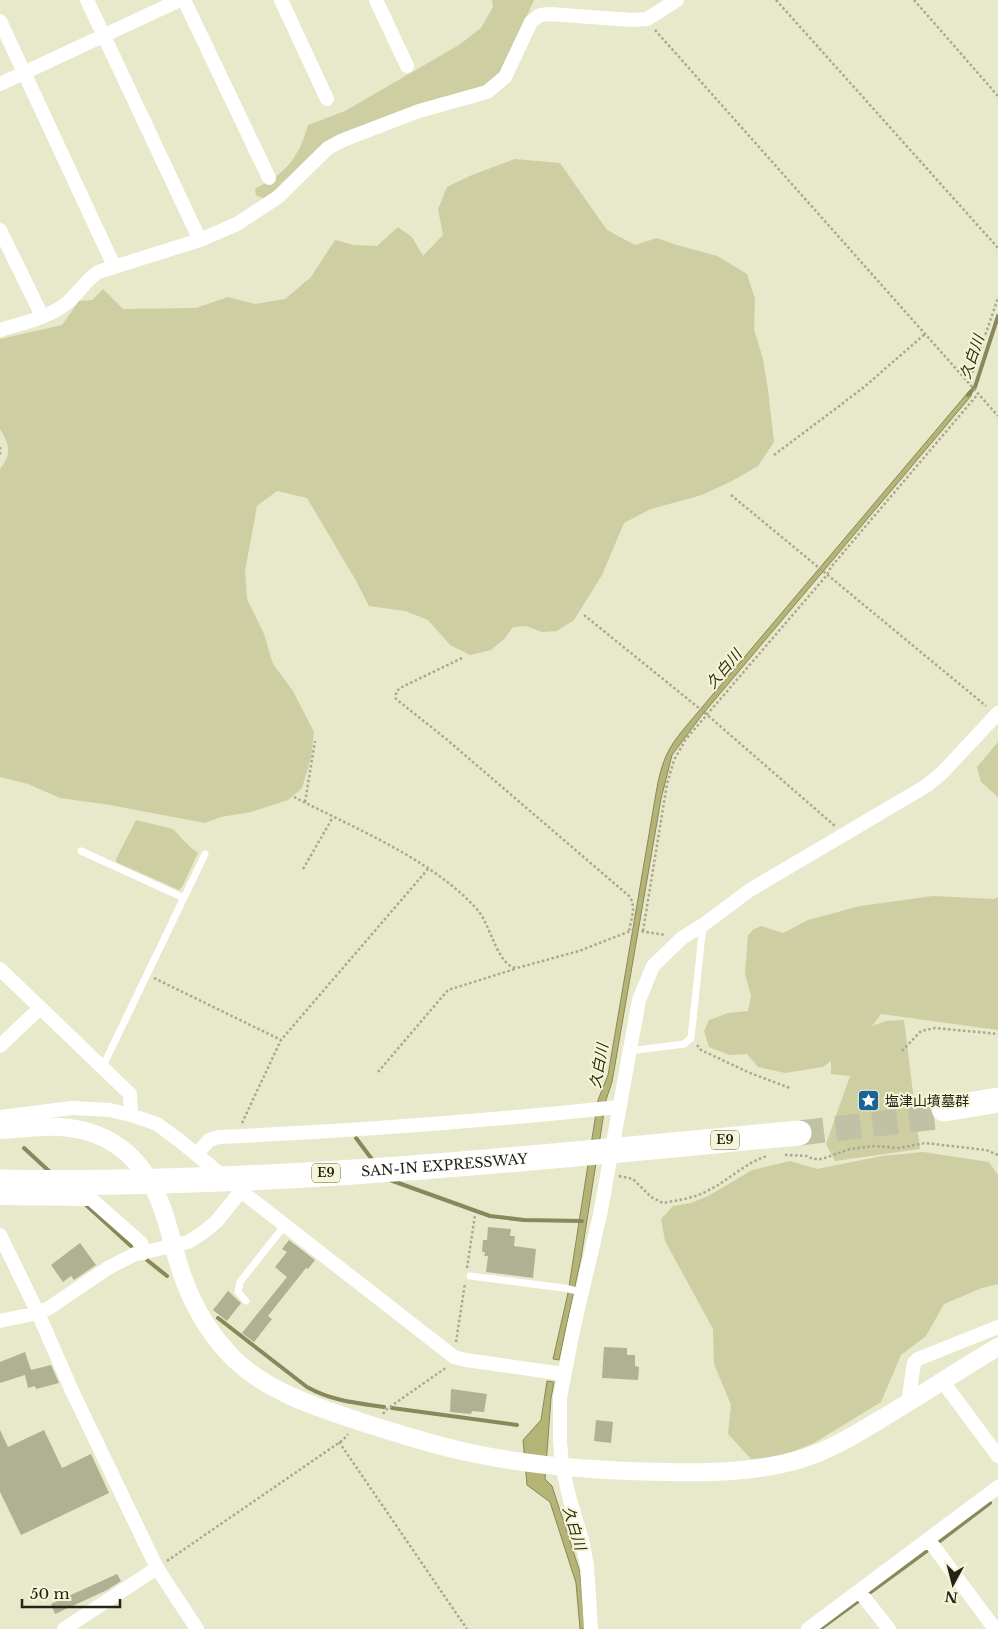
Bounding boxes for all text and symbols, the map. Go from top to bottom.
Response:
water label: 久白川 [955,331,988,381]
water label: 久白川 [702,644,747,692]
water label: 久白川 [585,1040,612,1090]
place icon: 塩津山墳墓群 [857,1089,881,1113]
place label: 塩津山墳墓群 [885,1092,969,1110]
road number: E9 [711,1130,739,1150]
street label: SAN-IN EXPRESSWAY [361,1149,529,1180]
road number: E9 [312,1164,340,1182]
water label: 久白川 [559,1504,591,1554]
north arrow [928,1559,978,1609]
scale bar [22,1576,120,1608]
text: 50 m [30,1584,70,1603]
text: N [944,1587,959,1607]

